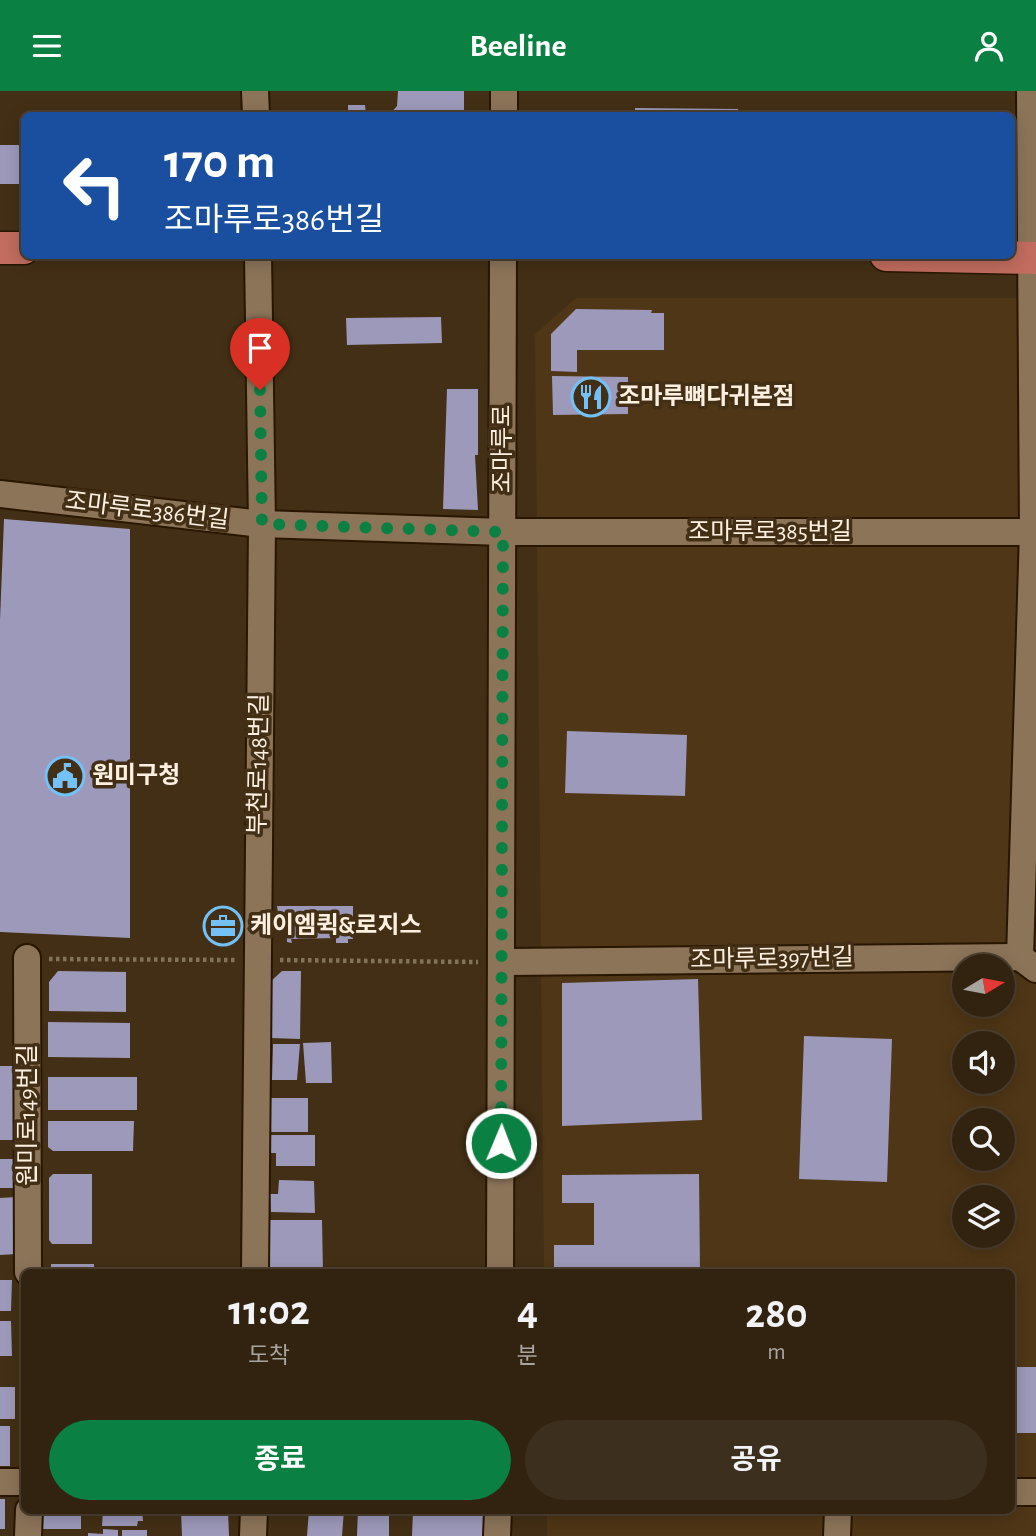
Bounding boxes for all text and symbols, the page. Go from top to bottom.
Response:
icon: menu [28,27,66,65]
icon: person [970,27,1008,65]
text: Beeline [469,30,567,62]
text: 170 m [164,138,275,187]
icon: left [49,140,140,231]
text: 조마루로386번길 [164,204,384,236]
pin [230,318,290,390]
icon: arrive [241,329,279,367]
restaurant icon: 조마루뼈다귀본점 [570,376,612,418]
place label: 조마루뼈다귀본점 [618,383,795,409]
street label: 조마루로 [490,405,515,493]
street label: 조마루로386번길 [64,488,230,533]
street label: 조마루로385번길 [688,519,852,544]
street label: 부천로148번길 [245,693,272,835]
public building icon: 원미구청 [44,755,86,797]
place label: 원미구청 [92,762,180,788]
office icon: 케이엠퀵&로지스 [202,905,244,947]
place label: 케이엠퀵&로지스 [250,912,422,938]
street label: 조마루로397번길 [690,945,854,972]
north arrow [952,954,1015,1017]
map controls [952,954,1015,1248]
button: sound [952,1031,1015,1094]
street label: 원미로149번길 [15,1044,40,1186]
position arrow [464,1106,538,1180]
button: search [952,1108,1015,1171]
button: layers [952,1185,1015,1248]
text: 11:02 [228,1290,310,1332]
text: 4 [517,1290,538,1332]
text: 280 [745,1293,808,1335]
text: m [767,1341,786,1364]
text: 도착 [248,1345,290,1368]
text: 분 [517,1345,538,1368]
button: 종료 [49,1420,511,1500]
button: 공유 [525,1420,987,1500]

